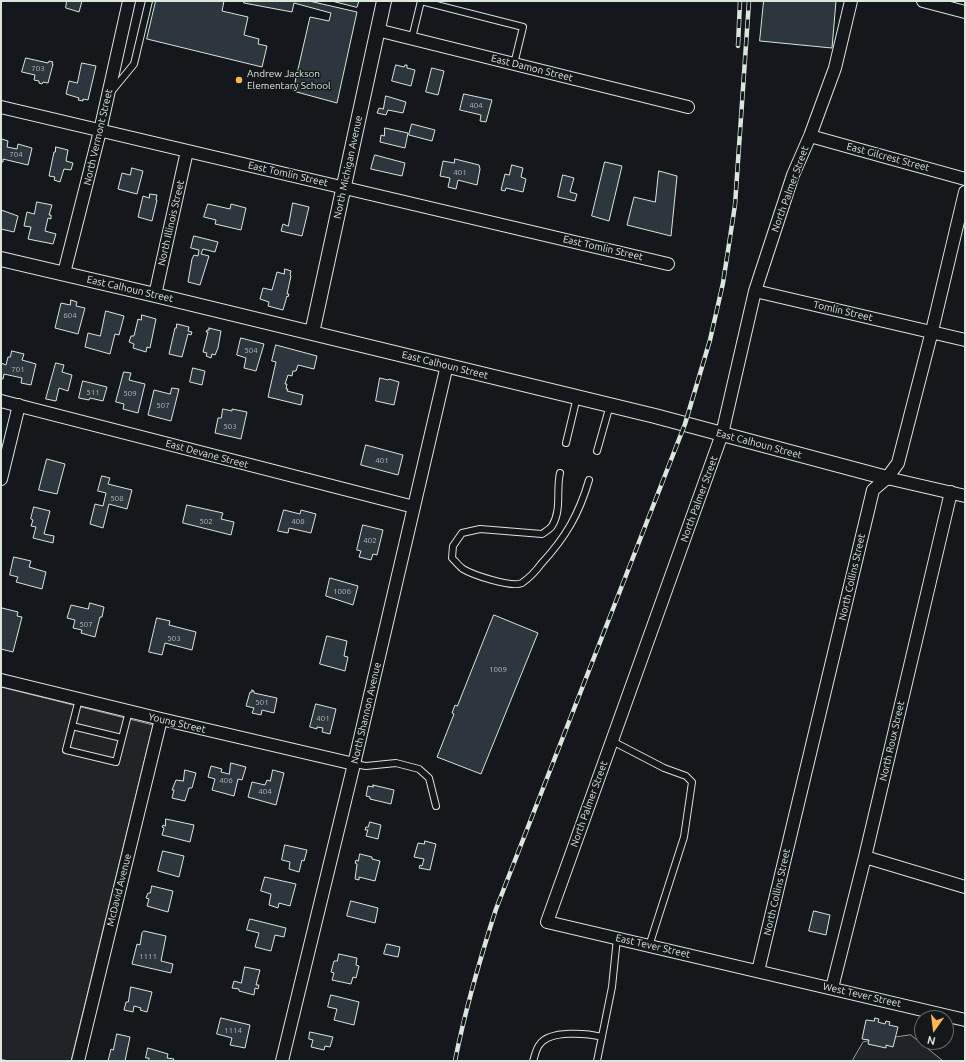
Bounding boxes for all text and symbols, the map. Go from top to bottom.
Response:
street label: East Damon Street [490,52,574,84]
house number: 703 [31,63,45,73]
place label: Andrew Jackson Elementary School [247,68,331,92]
marker: Andrew Jackson Elementary School [234,75,244,85]
street label: North Vermont Street [81,88,115,186]
house number: 404 [469,100,483,110]
street label: North Michigan Avenue [331,114,365,220]
street label: East Gilcrest Street [845,140,931,174]
street label: North Palmer Street [769,144,811,234]
house number: 704 [9,149,23,159]
street label: East Tomlin Street [247,159,329,189]
house number: 401 [453,167,467,177]
street label: North Illinois Street [155,179,187,267]
street label: East Tomlin Street [562,233,644,263]
street label: East Calhoun Street [86,273,174,305]
street label: Tomlin Street [812,298,874,324]
house number: 604 [63,310,77,320]
house number: 504 [244,345,258,355]
street label: East Calhoun Street [401,348,489,382]
house number: 701 [11,364,25,374]
house number: 511 [86,387,100,397]
house number: 509 [123,388,137,398]
house number: 507 [156,400,170,410]
house number: 503 [223,421,237,431]
street label: East Calhoun Street [715,427,803,461]
street label: East Devane Street [164,437,250,471]
street label: North Palmer Street [678,454,720,544]
house number: 401 [375,455,389,465]
house number: 508 [110,493,124,503]
house number: 502 [199,516,213,526]
house number: 408 [291,516,305,526]
street label: North Collins Street [836,532,868,622]
house number: 402 [363,535,377,545]
house number: 1006 [333,586,351,596]
house number: 507 [79,619,93,629]
house number: 503 [167,633,181,643]
street label: North Shannon Avenue [348,661,384,765]
house number: 1009 [489,664,507,674]
house number: 501 [255,697,269,707]
street label: North Roux Street [877,700,907,782]
street label: Young Street [147,711,207,735]
house number: 401 [316,713,330,723]
street label: North Palmer Street [568,759,610,849]
house number: 406 [219,775,233,785]
house number: 404 [258,786,272,796]
street label: North Collins Street [761,847,793,937]
street label: McDavid Avenue [104,852,134,928]
street label: East Tever Street [614,932,692,960]
house number: 1111 [139,951,157,961]
street label: West Tever Street [822,980,902,1010]
north arrow [914,1010,954,1050]
house number: 1114 [224,1025,242,1035]
text: N [926,1034,937,1047]

